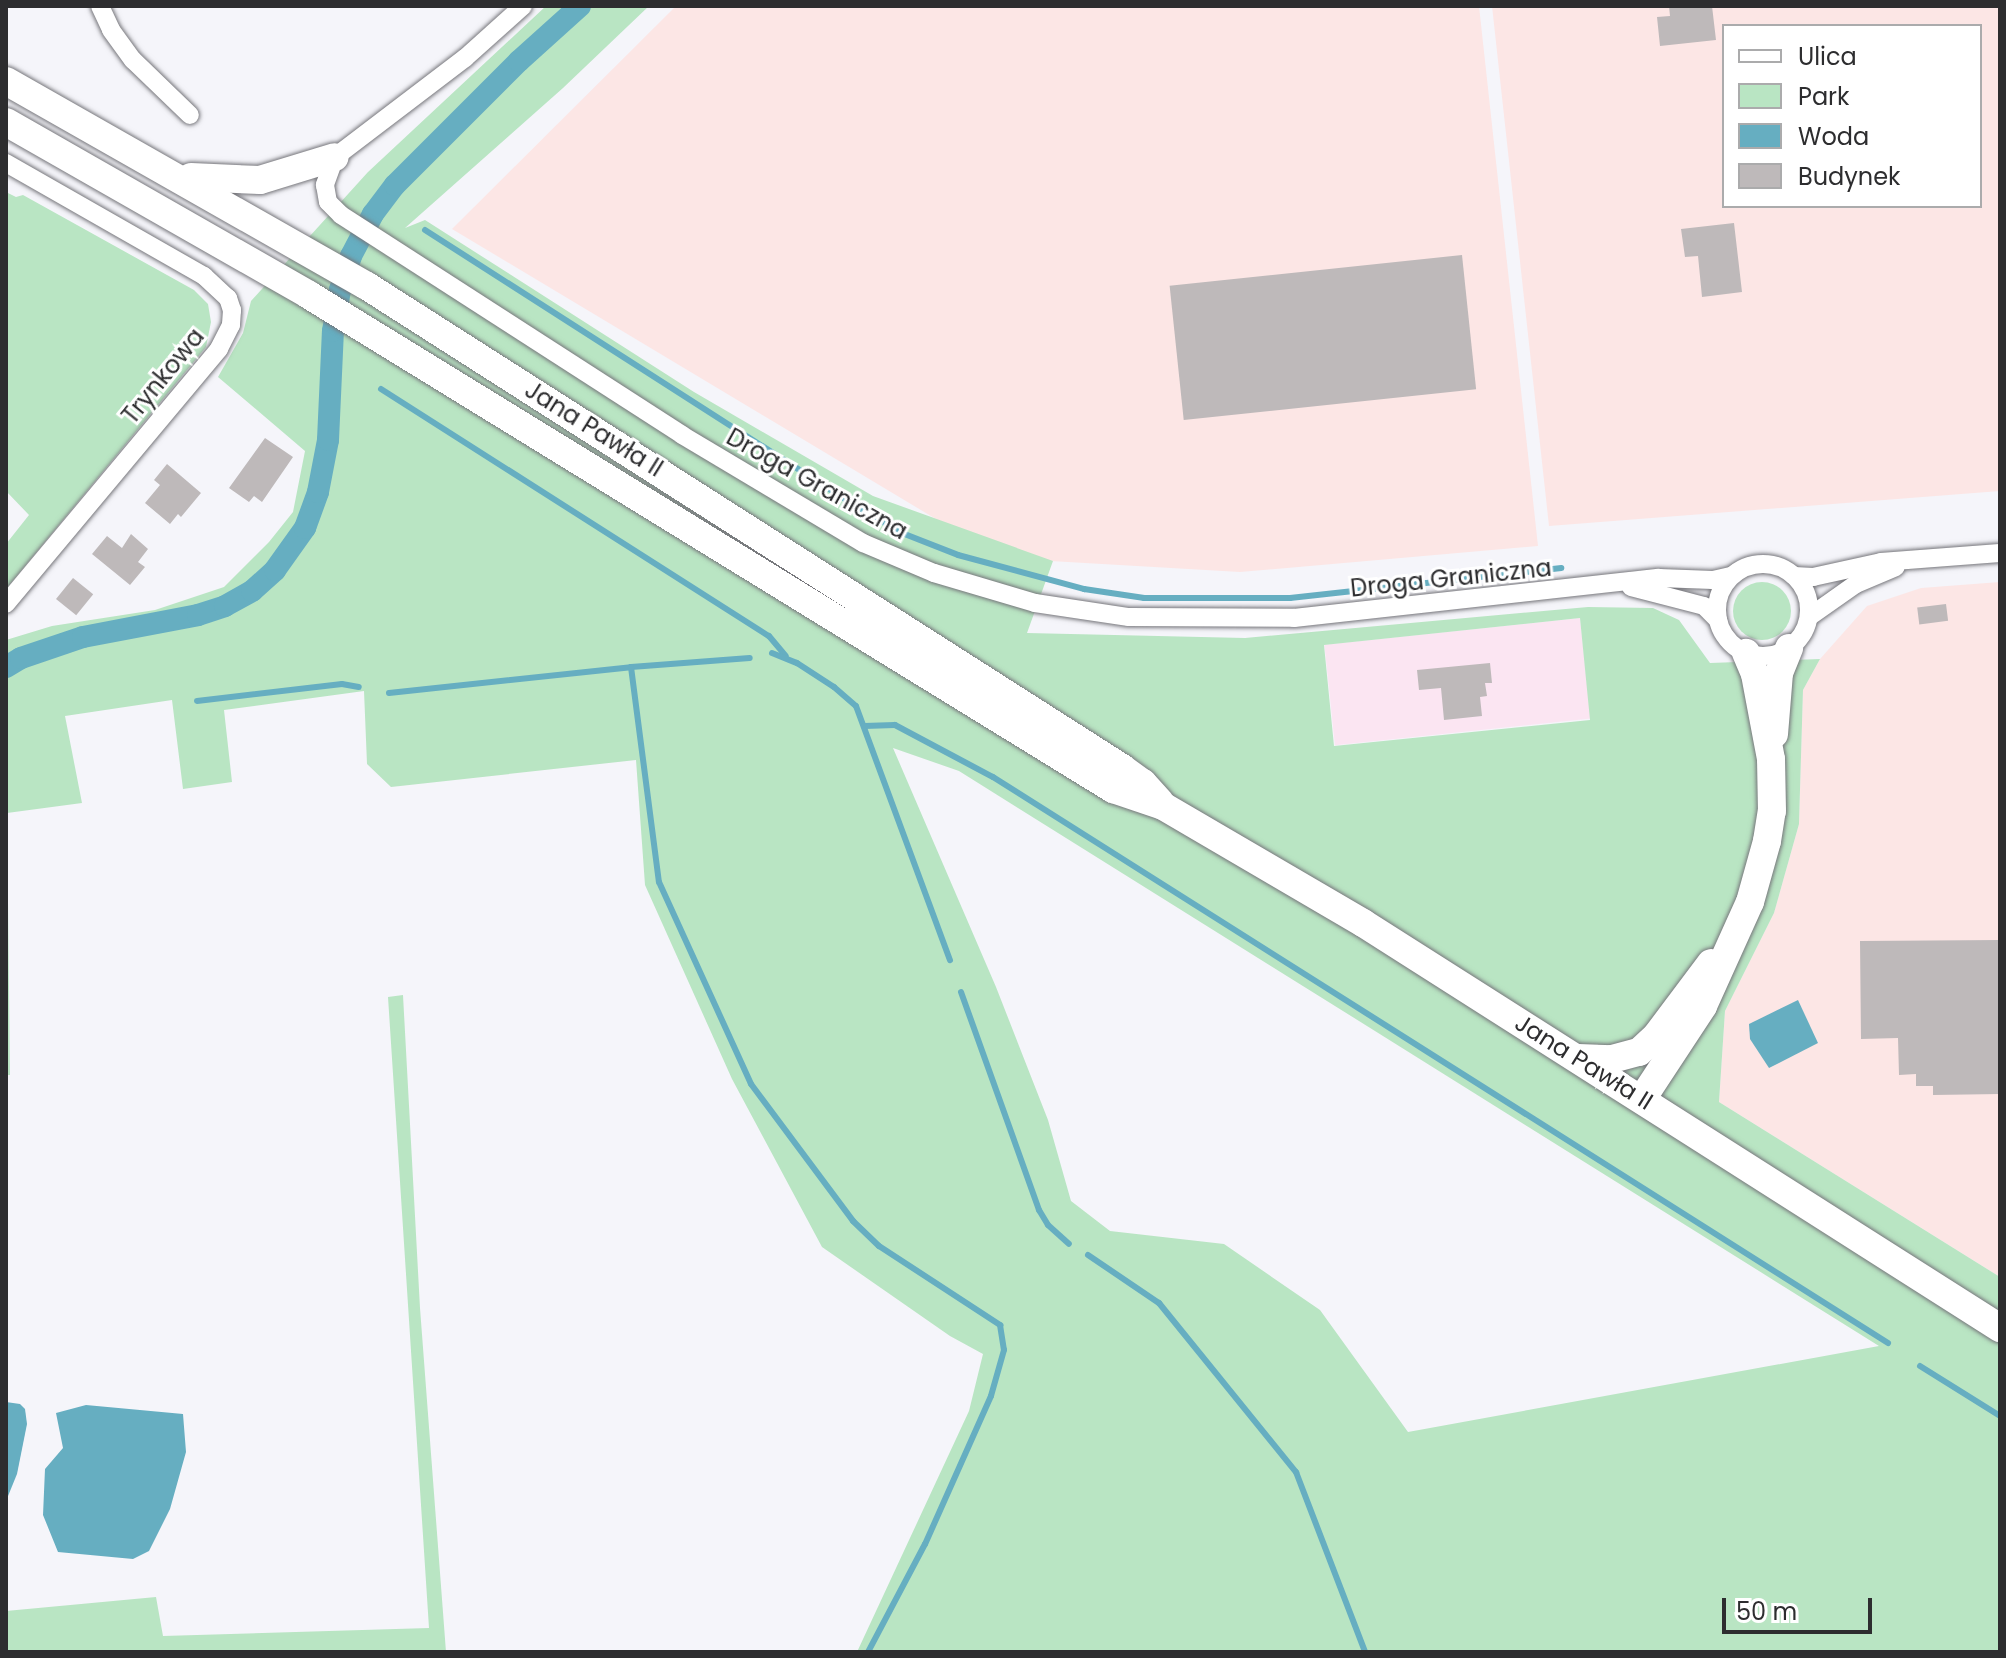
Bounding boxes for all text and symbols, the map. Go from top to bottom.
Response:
legend [1722,24,1982,208]
text: Ulica [1798,40,1857,73]
text: Park [1798,80,1849,113]
text: Woda [1798,120,1869,153]
text: Budynek [1798,160,1900,193]
street label: Trynkowa [116,322,210,430]
street label: Jana Pawła II [520,375,668,483]
street label: Droga Graniczna [722,422,912,546]
street label: Droga Graniczna [1349,553,1553,603]
street label: Jana Pawła II [1510,1008,1658,1116]
scale bar [1726,1582,1876,1632]
text: 50 m [1736,1595,1797,1628]

